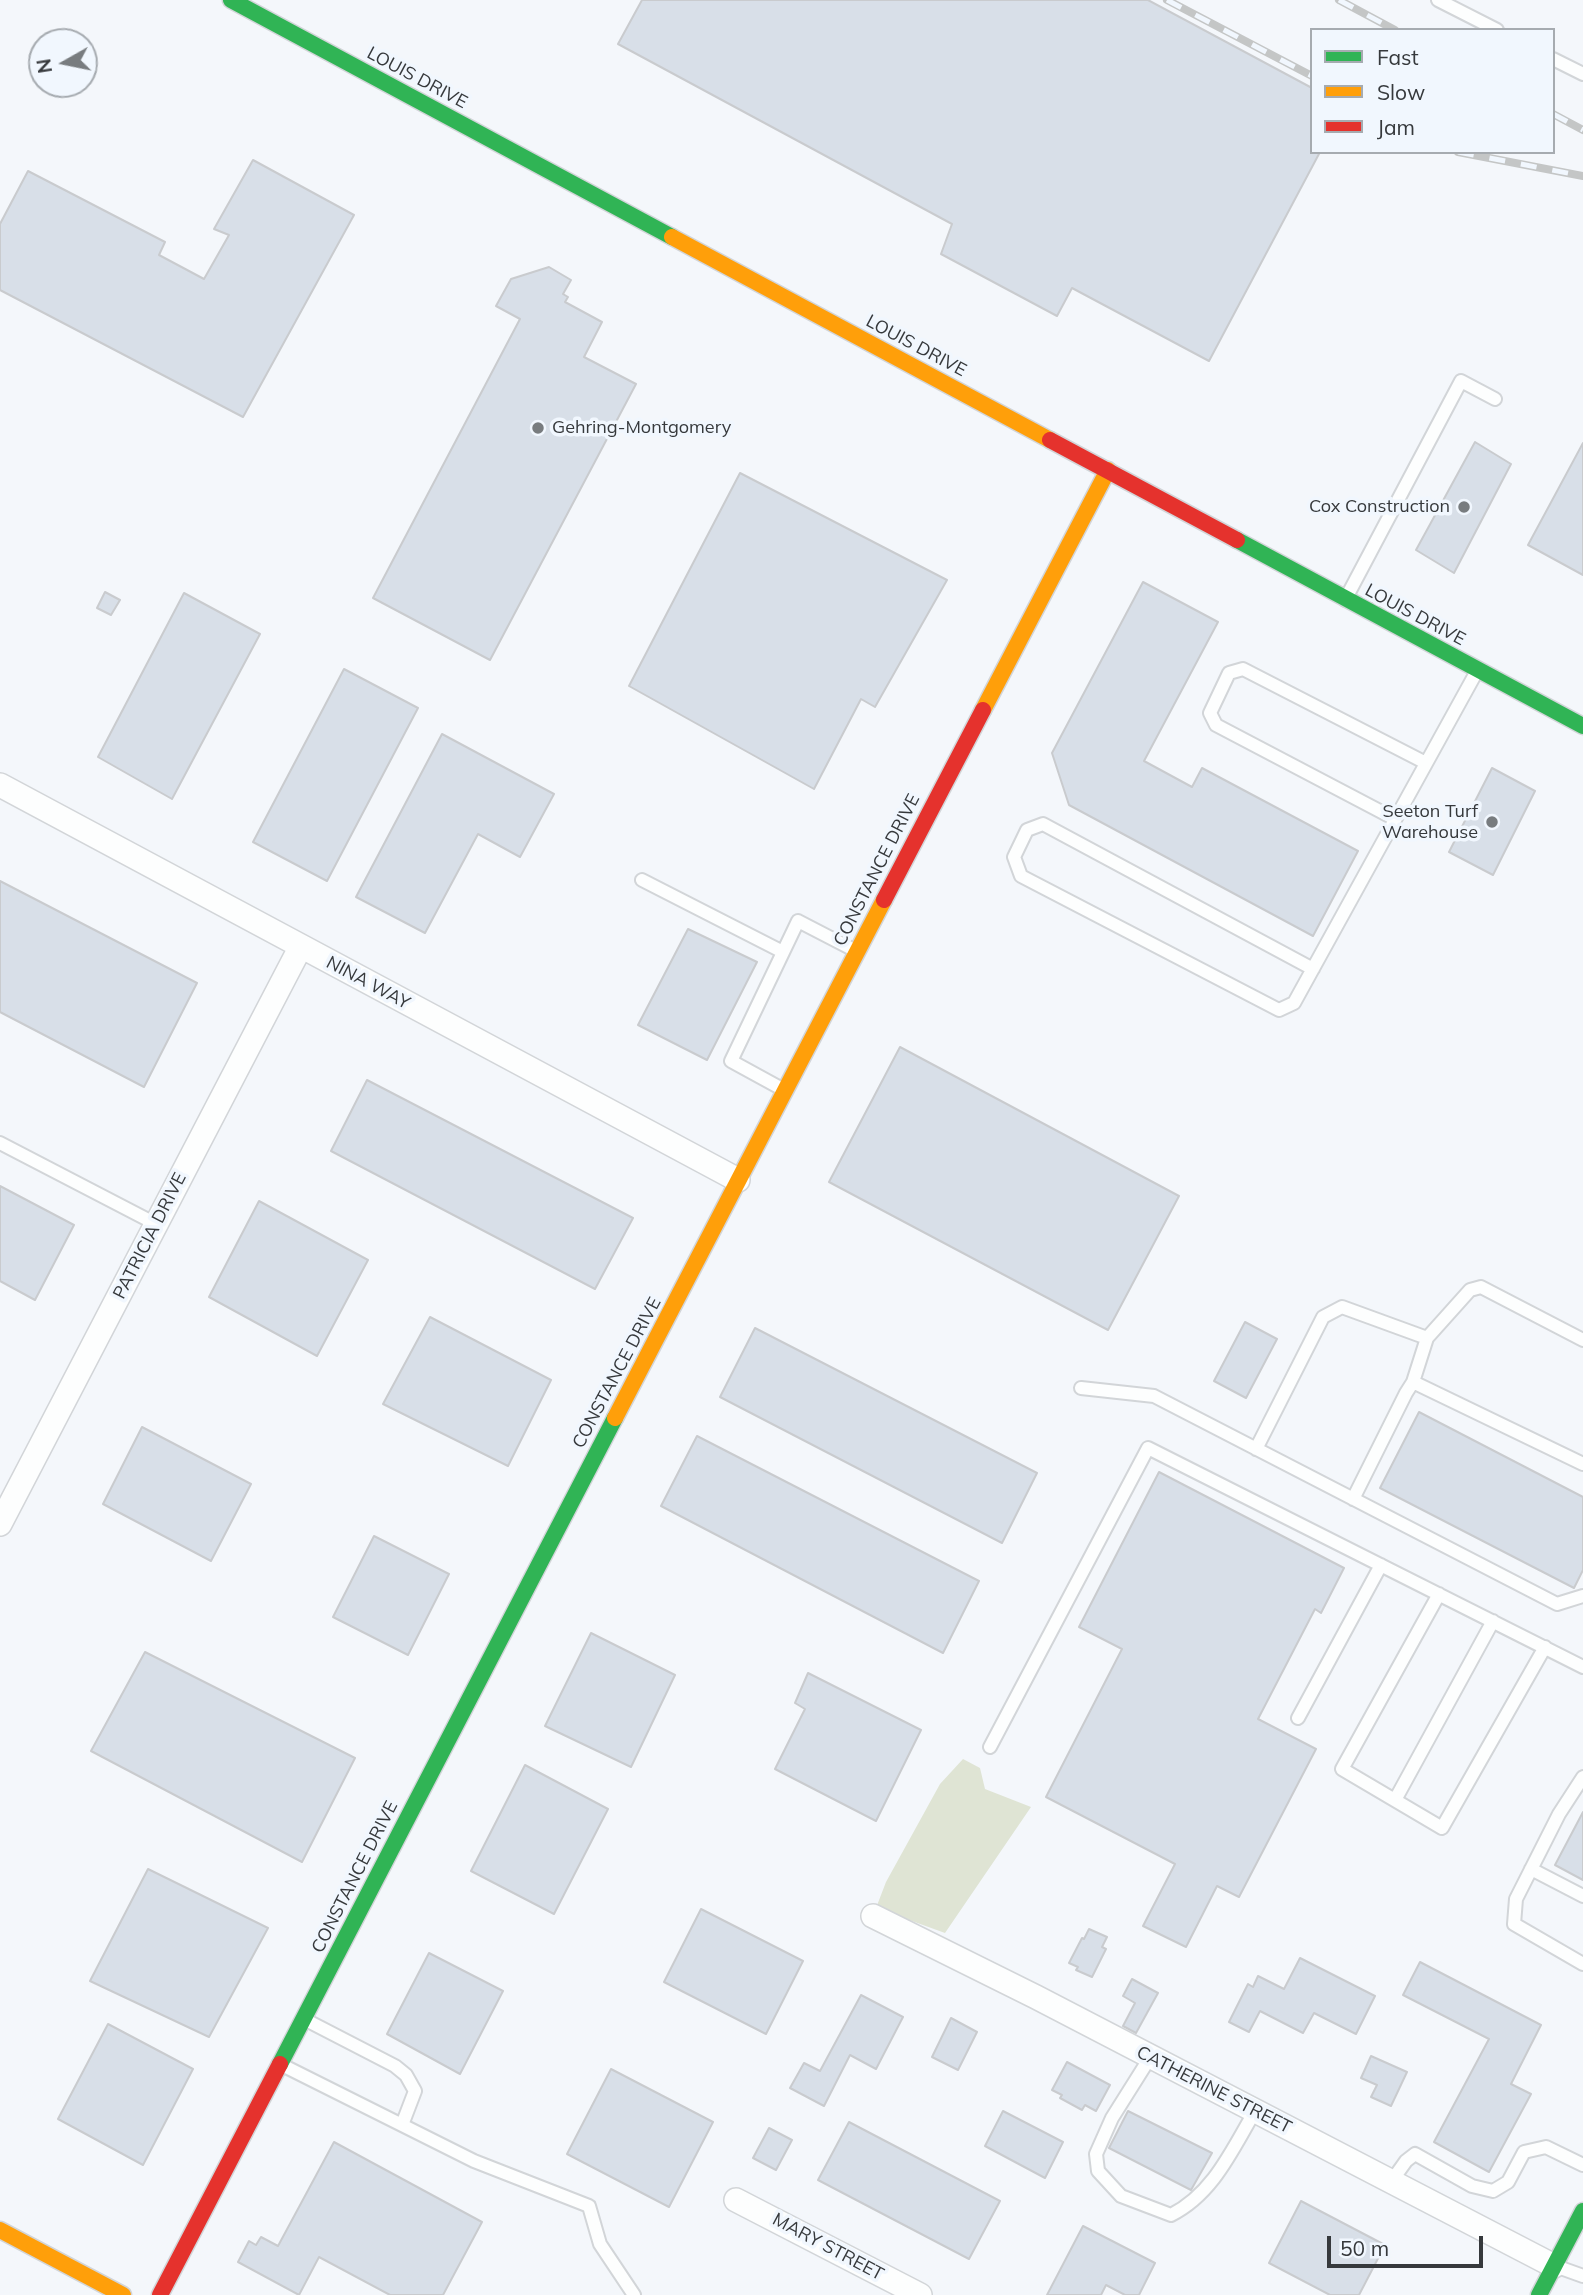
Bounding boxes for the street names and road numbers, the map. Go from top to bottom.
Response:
street label: LOUIS DRIVE [363,43,471,113]
street label: LOUIS DRIVE [862,311,970,381]
street label: LOUIS DRIVE [1361,580,1469,650]
street label: CONSTANCE DRIVE [829,790,925,950]
street label: NINA WAY [323,952,413,1014]
street label: PATRICIA DRIVE [109,1169,191,1303]
street label: CONSTANCE DRIVE [568,1294,666,1452]
street label: CONSTANCE DRIVE [307,1797,403,1957]
street label: CATHERINE STREET [1133,2042,1295,2138]
street label: MARY STREET [769,2209,887,2285]

